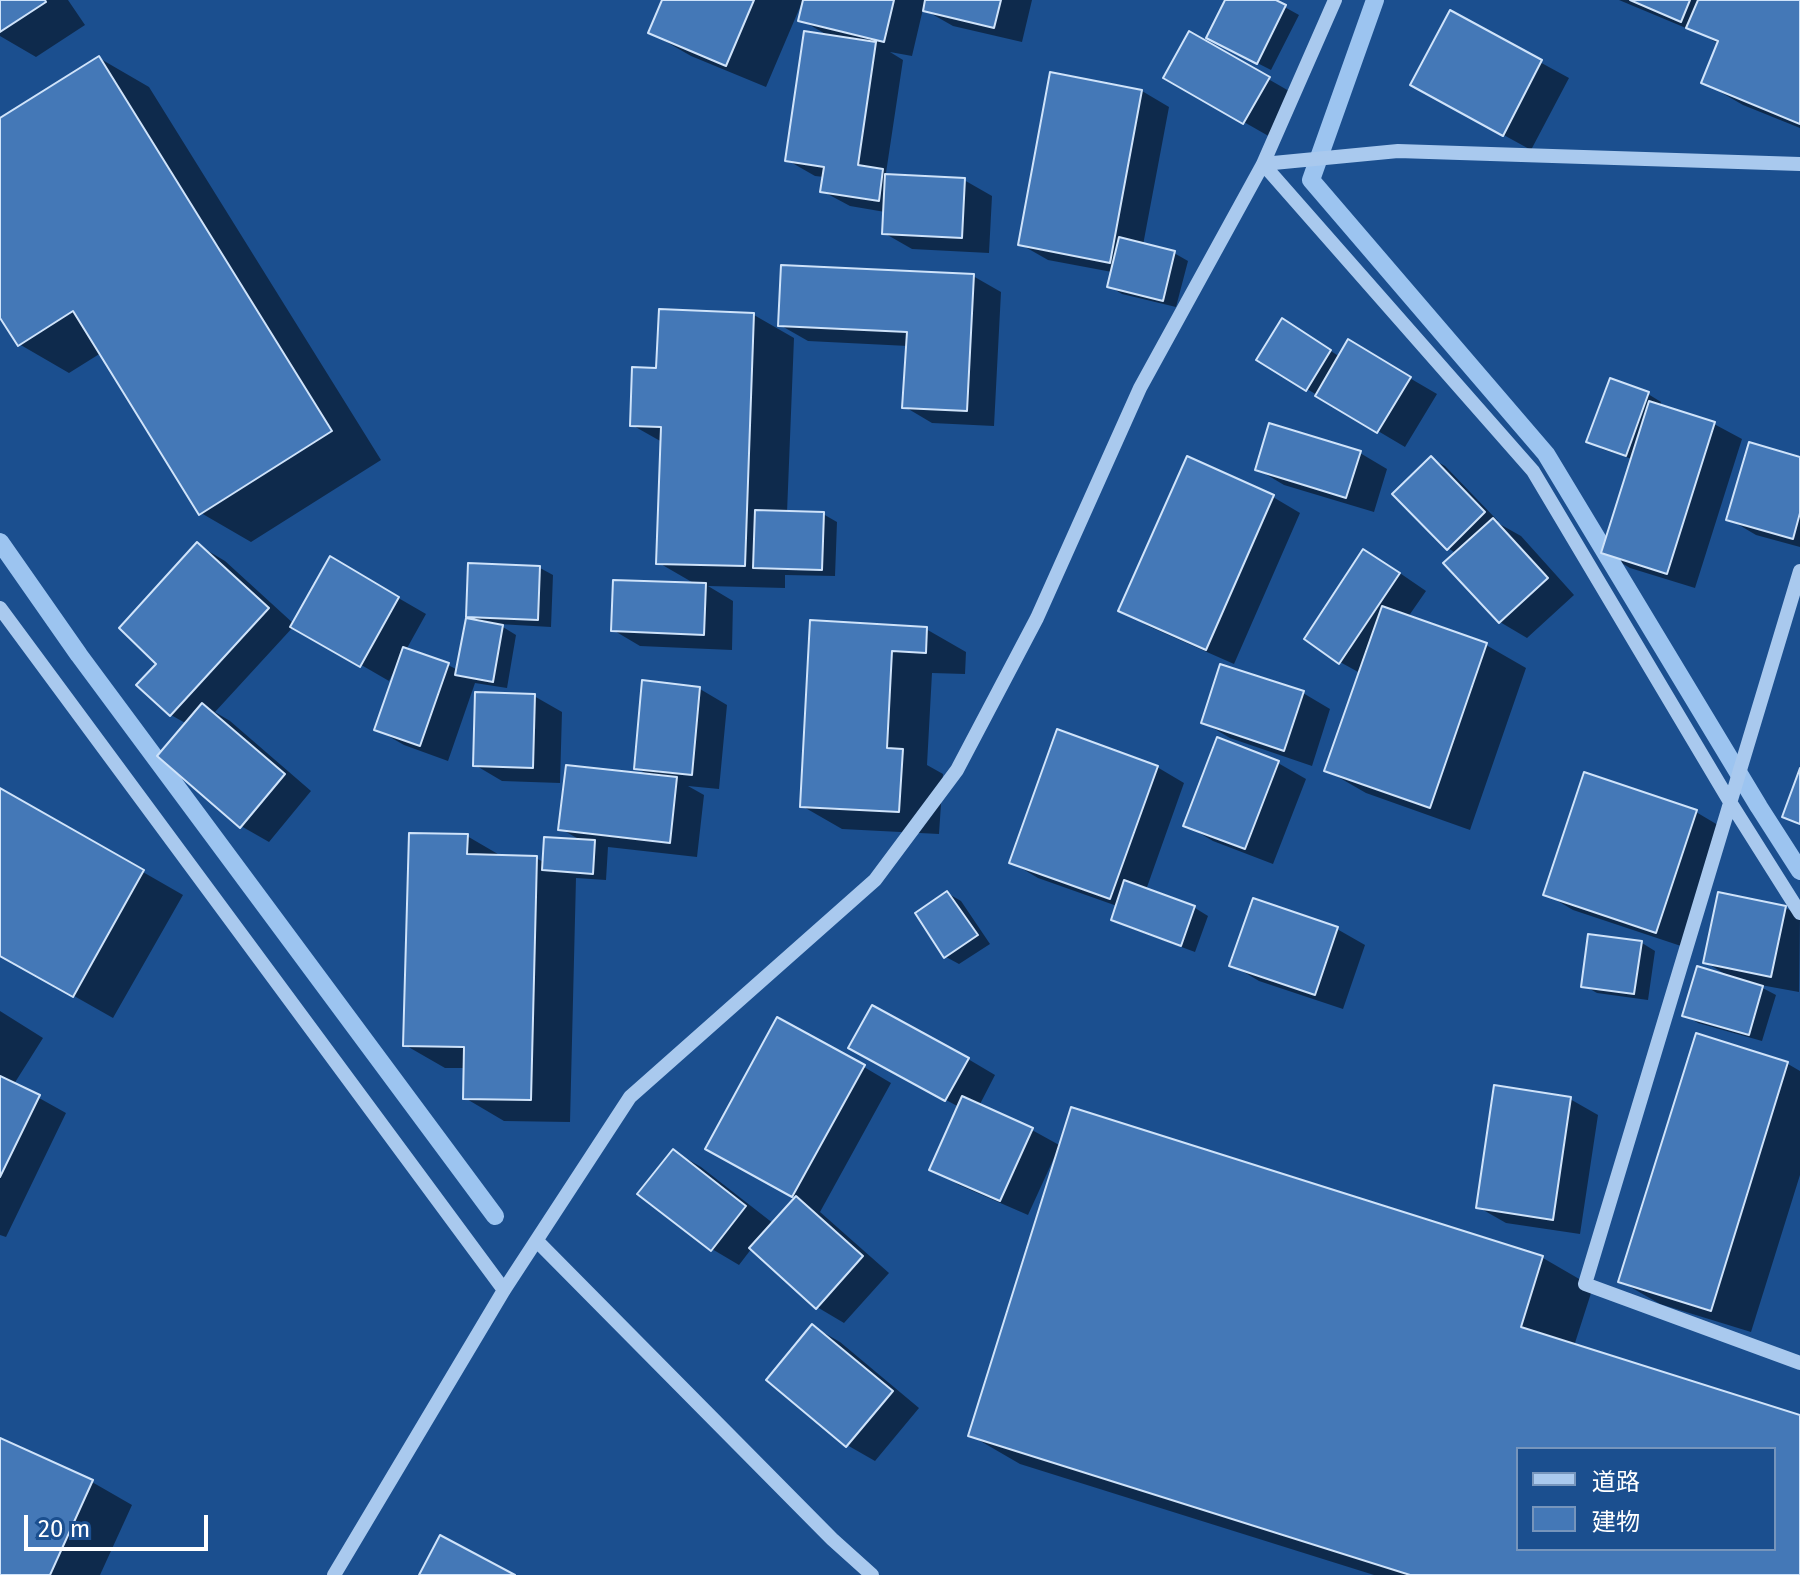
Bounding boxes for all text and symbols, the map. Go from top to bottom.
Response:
legend [1516,1447,1776,1551]
text: 道路 [1592,1468,1640,1496]
scale bar [28,1499,212,1549]
text: 建物 [1592,1508,1640,1536]
text: 20 m [38,1515,90,1543]

